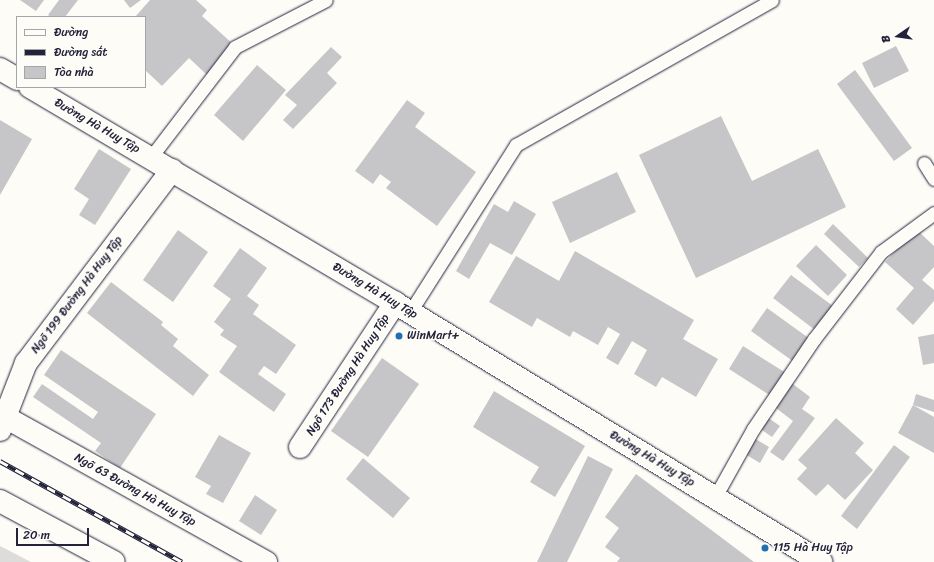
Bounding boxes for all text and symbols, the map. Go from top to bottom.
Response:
legend [16,16,146,88]
north arrow [878,16,918,56]
text: Đường [54,21,88,43]
text: B [876,33,896,44]
text: Đường sắt [54,41,108,63]
text: Tòa nhà [54,61,94,83]
street label: Đường Hà Huy Tập [51,95,143,157]
street label: Ngõ 199 Đường Hà Huy Tập [28,233,126,357]
street label: Đường Hà Huy Tập [330,260,420,322]
street label: Ngõ 173 Đường Hà Huy Tập [303,311,393,439]
place label: WinMart+ [407,329,459,343]
marker: WinMart+ [394,331,404,341]
street label: Đường Hà Huy Tập [607,428,697,490]
street label: Ngõ 63 Đường Hà Huy Tập [71,450,199,530]
scale bar [18,520,91,546]
text: 20 m [23,524,50,546]
place label: 115 Hà Huy Tập [773,541,854,555]
marker: 115 Hà Huy Tập [760,543,770,553]

